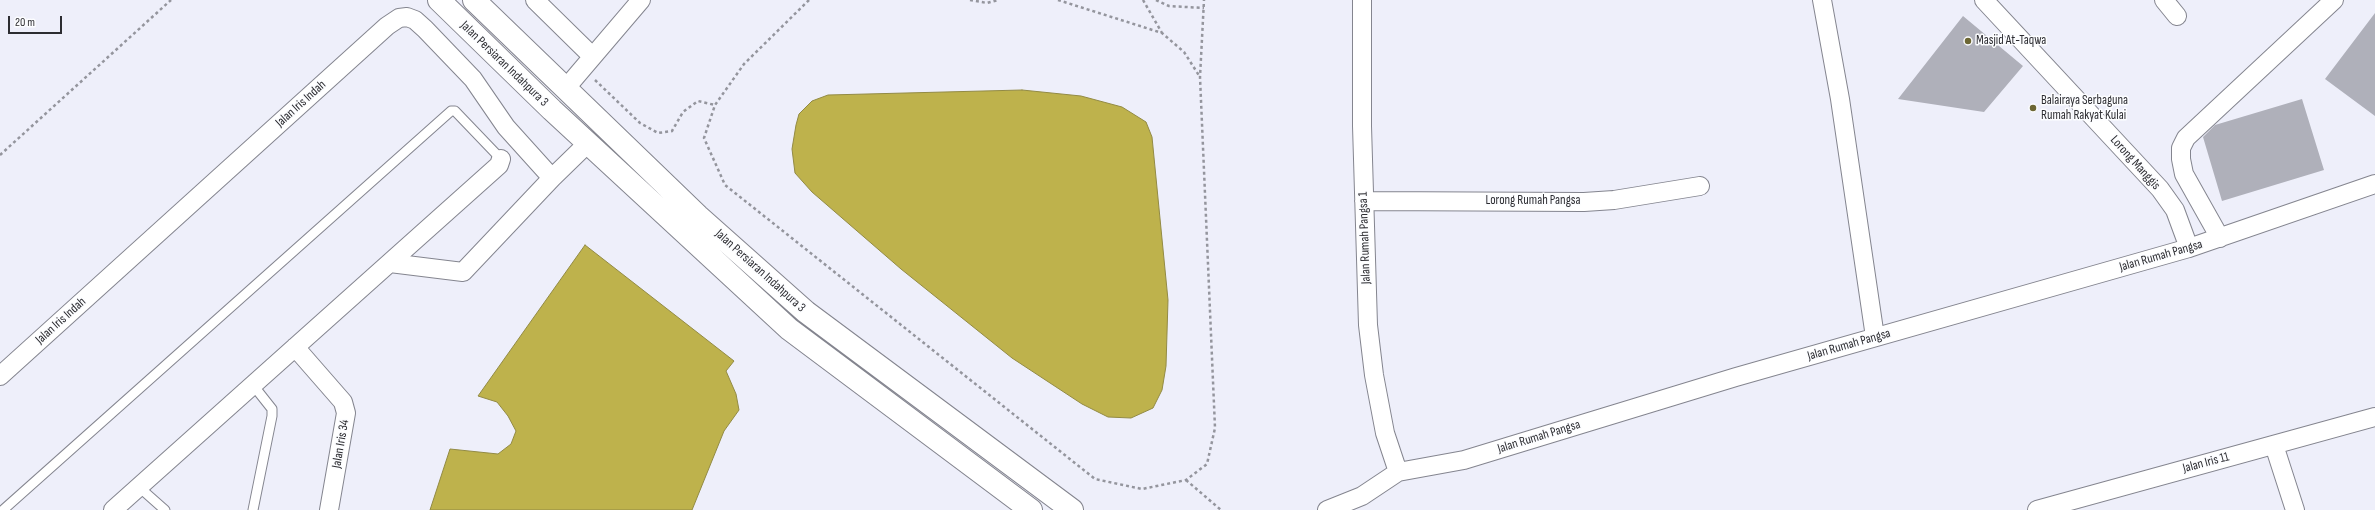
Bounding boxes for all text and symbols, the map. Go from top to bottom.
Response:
scale bar [10,8,64,34]
text: 20 m [15,15,35,30]
street label: Jalan Persiaran Indahpura 3 [457,18,551,110]
place label: Masjid At-Taqwa [1976,33,2046,49]
marker: Masjid At-Taqwa [1963,36,1973,46]
street label: Jalan Iris Indah [273,77,329,131]
place label: Balairaya Serbaguna Rumah Rakyat Kulai [2041,93,2128,124]
marker: Balairaya Serbaguna Rumah Rakyat Kulai [2028,103,2038,113]
street label: Lorong Manggis [2107,133,2163,193]
street label: Jalan Rumah Pangsa 1 [1356,192,1374,284]
street label: Lorong Rumah Pangsa [1486,193,1580,209]
street label: Jalan Persiaran Indahpura 3 [712,226,808,316]
street label: Jalan Rumah Pangsa [2118,237,2204,275]
street label: Jalan Iris Indah [33,294,89,348]
street label: Jalan Rumah Pangsa [1806,326,1892,364]
street label: Jalan Rumah Pangsa [1496,417,1582,457]
street label: Jalan Iris 34 [329,418,353,470]
street label: Jalan Iris 11 [2181,449,2231,477]

